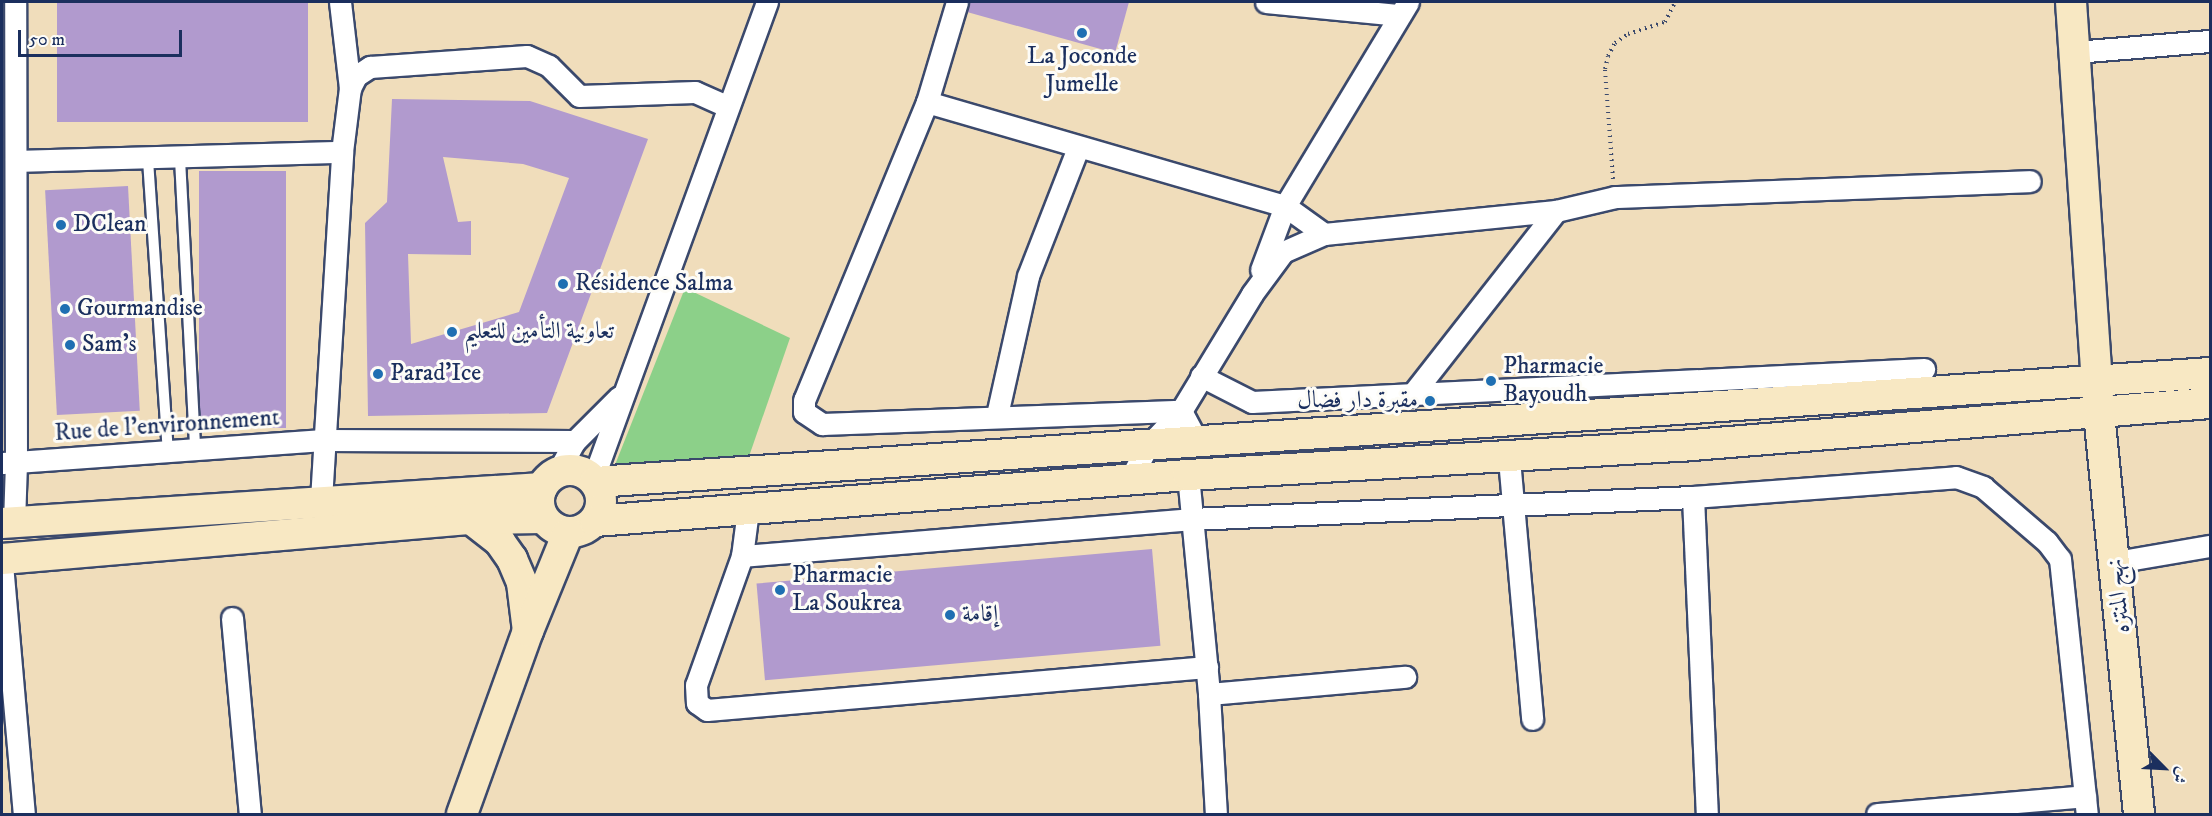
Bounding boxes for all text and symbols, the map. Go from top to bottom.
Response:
scale bar [21,18,184,56]
marker: La Joconde Jumelle [1075,26,1089,40]
text: 50 m [29,29,65,51]
place label: La Joconde Jumelle [1027,43,1137,99]
place label: DClean [73,211,147,239]
marker: DClean [54,218,68,232]
place label: Résidence Salma [575,270,733,298]
marker: Résidence Salma [556,277,570,291]
place label: Gourmandise [77,295,203,323]
marker: Gourmandise [58,302,72,316]
place label: تعاونية التأمين للتعليم [464,318,614,346]
marker: تعاونية التأمين للتعليم [445,325,459,339]
place label: Sam's [82,331,136,359]
marker: Sam's [63,338,77,352]
place label: Pharmacie Bayoudh [1503,353,1603,409]
place label: Parad'Ice [390,360,481,388]
marker: Parad'Ice [371,367,385,381]
marker: Pharmacie Bayoudh [1484,374,1498,388]
place label: مقبرة دار فضال [1297,387,1418,415]
marker: مقبرة دار فضال [1423,394,1437,408]
street label: Rue de l'environnement [54,404,280,448]
street label: نهج المنتزه [2101,557,2137,635]
place label: Pharmacie La Soukrea [792,562,901,618]
marker: Pharmacie La Soukrea [773,583,787,597]
place label: إقامة [962,601,998,629]
marker: إقامة [943,608,957,622]
north arrow [2134,738,2194,798]
text: ش [2168,764,2193,787]

